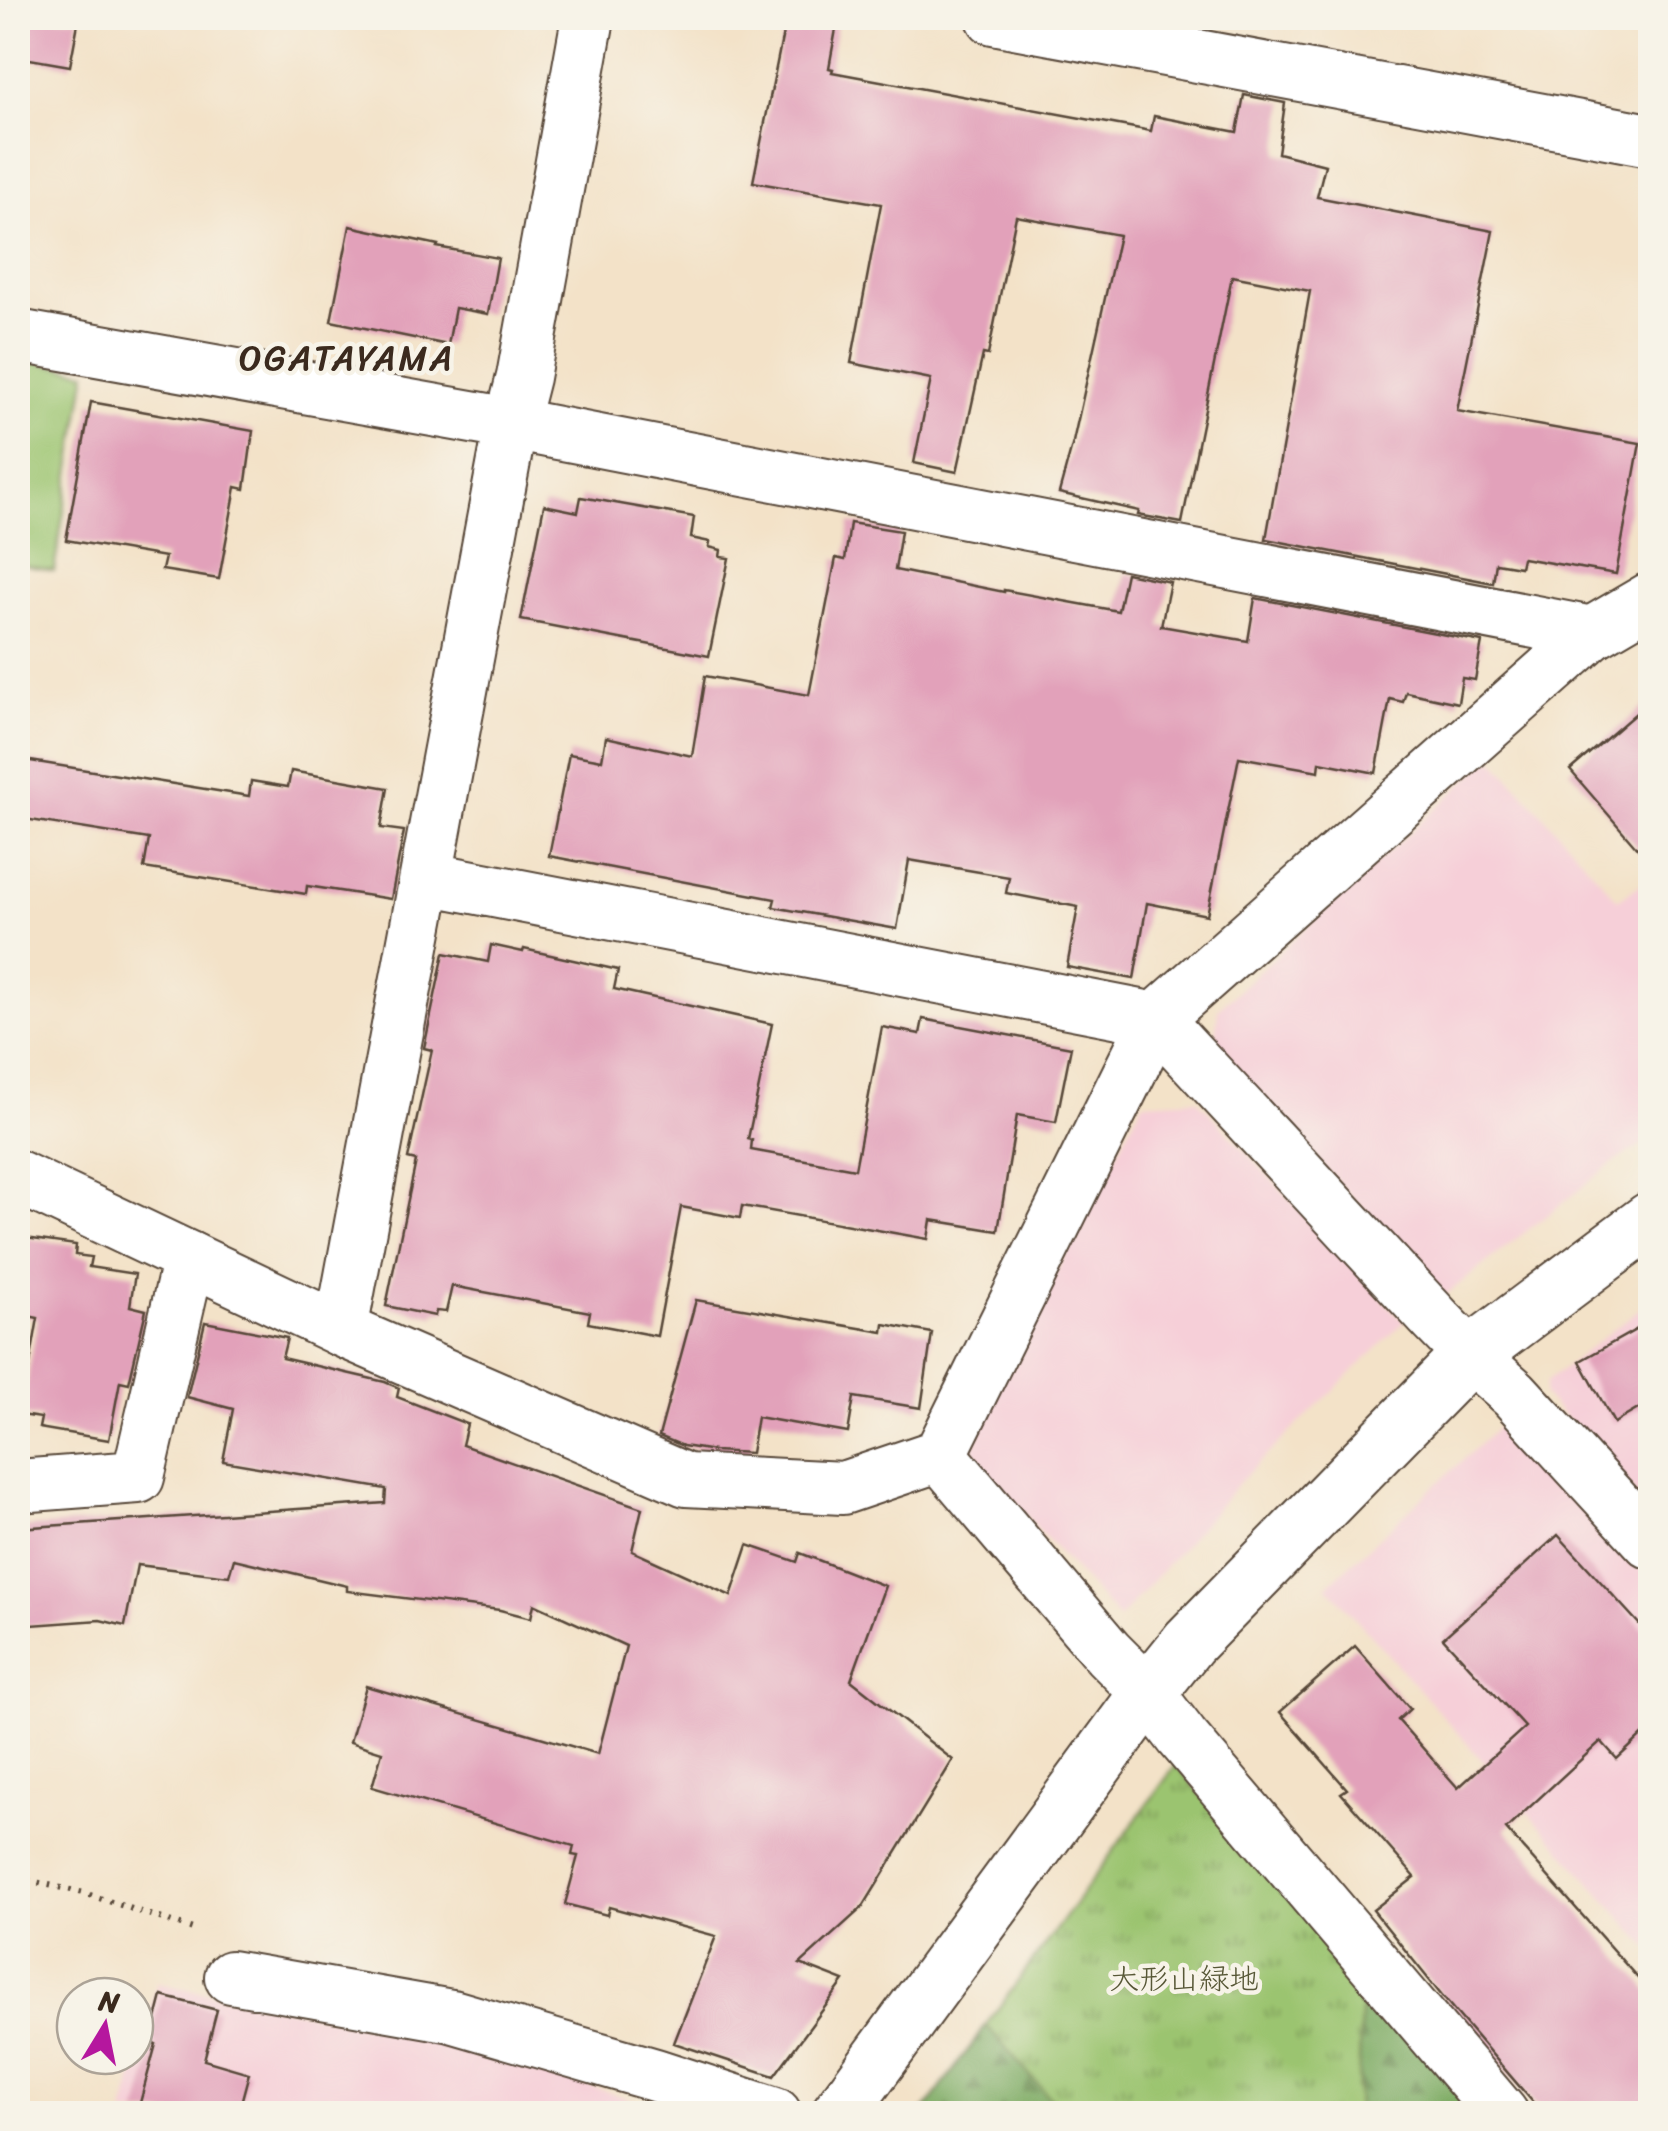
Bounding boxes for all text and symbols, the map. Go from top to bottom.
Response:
district label: OGATAYAMA [239,327,455,389]
park label: 大形山緑地 [1109,1952,1259,2006]
north arrow [55,1976,155,2076]
text: N [94,1976,124,2028]

